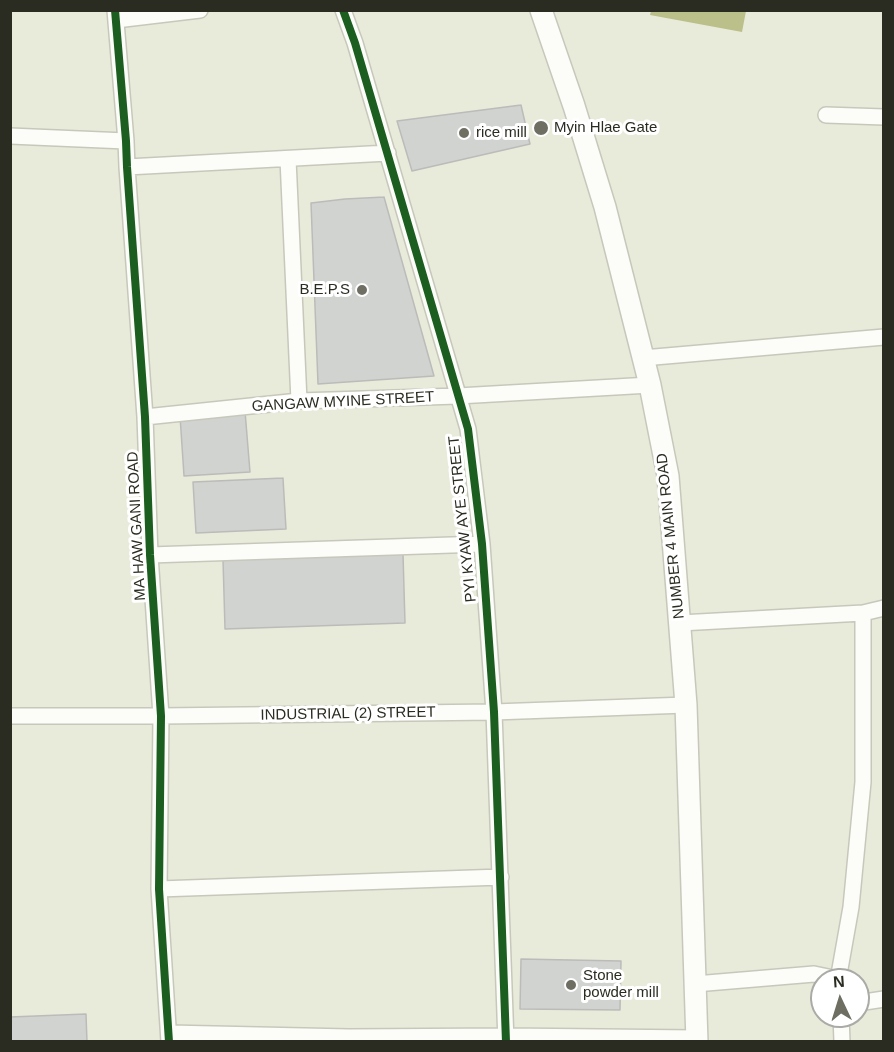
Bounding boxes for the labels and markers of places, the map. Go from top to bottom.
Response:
marker: Myin Hlae Gate [532,119,550,137]
place label: Myin Hlae Gate [554,119,657,137]
place label: rice mill [476,124,527,142]
marker: rice mill [457,126,471,140]
place label: B.E.P.S [299,281,350,299]
marker: B.E.P.S [355,283,369,297]
place label: Stone powder mill [583,967,659,1002]
marker: Stone powder mill [564,978,578,992]

